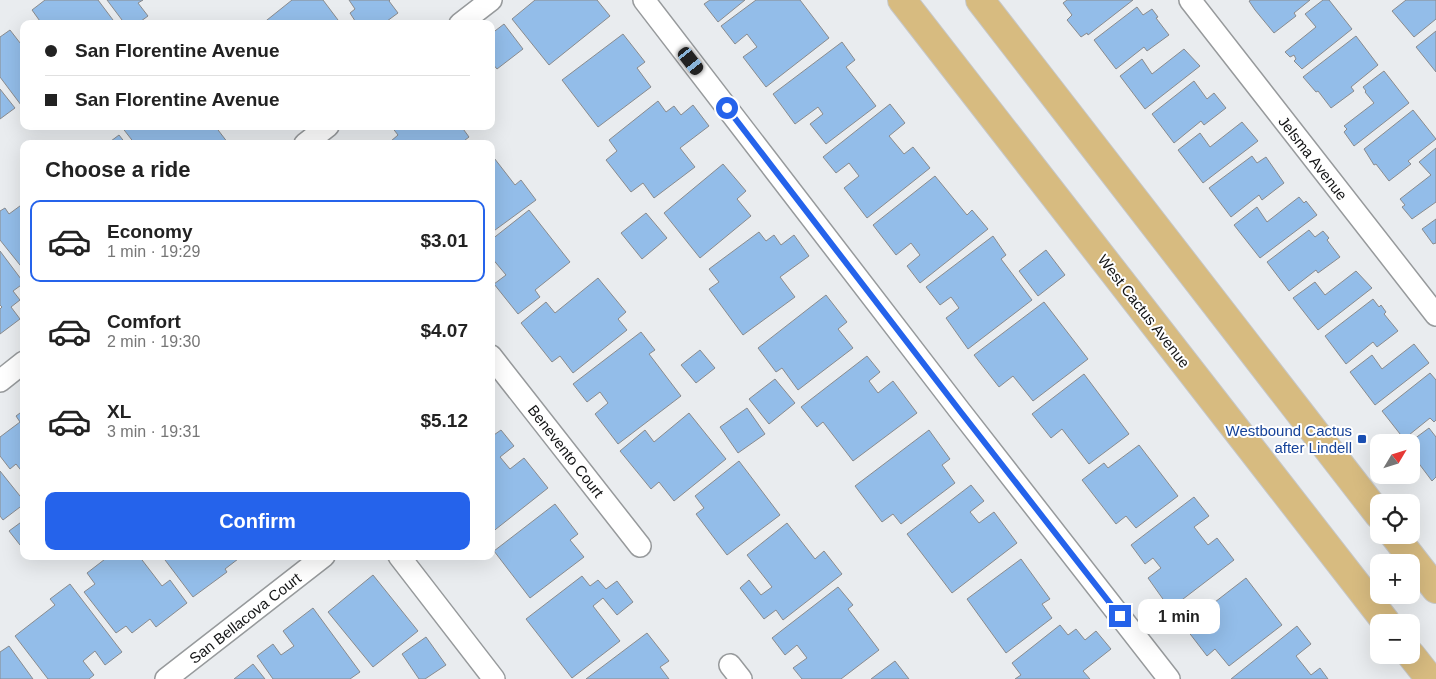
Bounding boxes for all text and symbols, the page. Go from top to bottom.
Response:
text: San Florentine Avenue [75,40,279,61]
car [675,45,706,77]
text: San Florentine Avenue [75,89,279,110]
route start [716,97,738,119]
street label: Jelsma Avenue [1275,113,1351,203]
text: Choose a ride [45,157,190,182]
icon: car [47,219,92,264]
text: Economy [107,221,193,242]
text: $3.01 [420,230,468,251]
text: 1 min · 19:29 [107,243,200,260]
street label: West Cactus Avenue [1095,251,1193,371]
icon: car [47,309,92,354]
text: Comfort [107,311,181,332]
text: $4.07 [420,320,468,341]
text: 2 min · 19:30 [107,333,200,350]
icon: car [47,399,92,444]
text: XL [107,401,131,422]
street label: Benevento Court [525,401,608,501]
text: $5.12 [420,410,468,431]
place label: Westbound Cactus after Lindell [1226,422,1352,456]
text: 3 min · 19:31 [107,423,200,440]
marker: Westbound Cactus after Lindell [1356,433,1368,445]
north arrow [1370,434,1420,484]
map controls [1370,434,1420,664]
button: Confirm [45,492,470,550]
button: locate [1370,494,1420,544]
button: + [1370,554,1420,604]
street label: San Bellacova Court [186,569,305,667]
callout: 1 min [1138,598,1220,634]
route end [1109,605,1131,627]
text: 1 min [1158,608,1200,625]
button: − [1370,614,1420,664]

